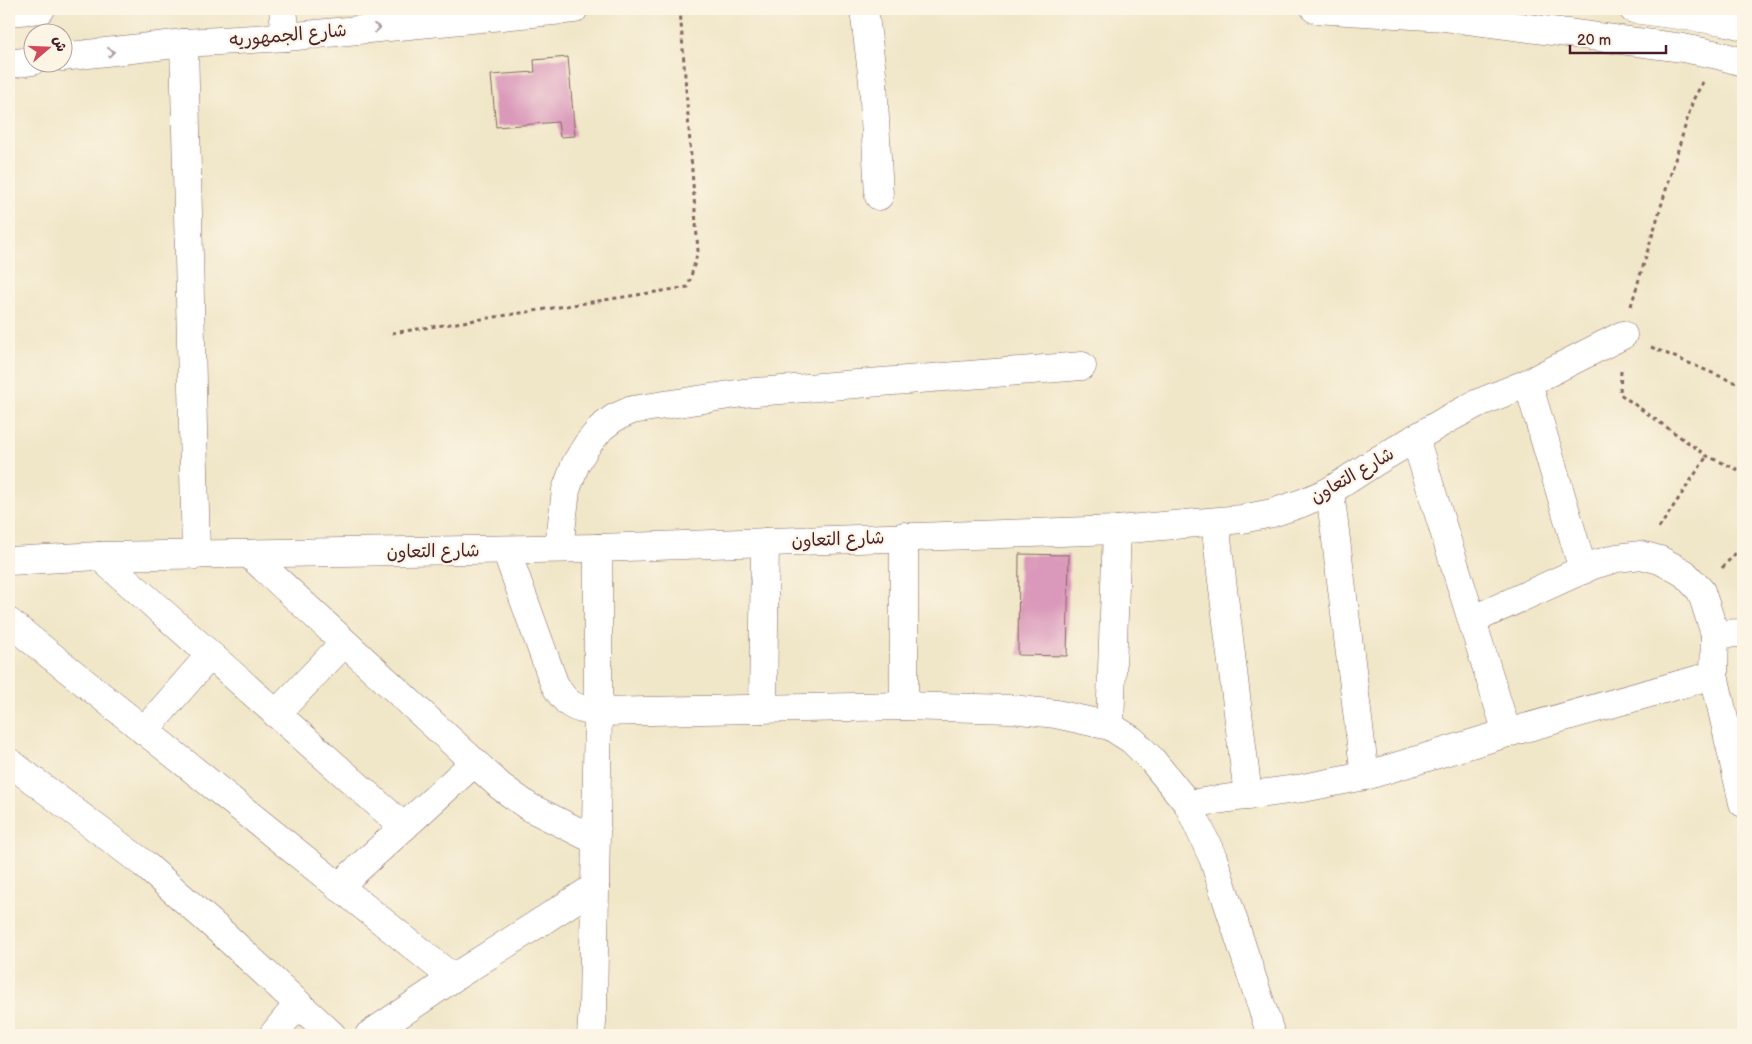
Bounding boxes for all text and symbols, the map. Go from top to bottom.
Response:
street label: شارع الجمهوريه [229,20,348,52]
north arrow [22,22,72,72]
scale bar [1570,22,1666,54]
one-way arrow [374,23,382,34]
text: 20 m [1577,31,1611,50]
text: ش [49,34,70,54]
one-way arrow [107,47,115,58]
street label: شارع التعاون [1307,443,1398,509]
street label: شارع التعاون [791,527,885,553]
street label: شارع التعاون [386,540,480,564]

